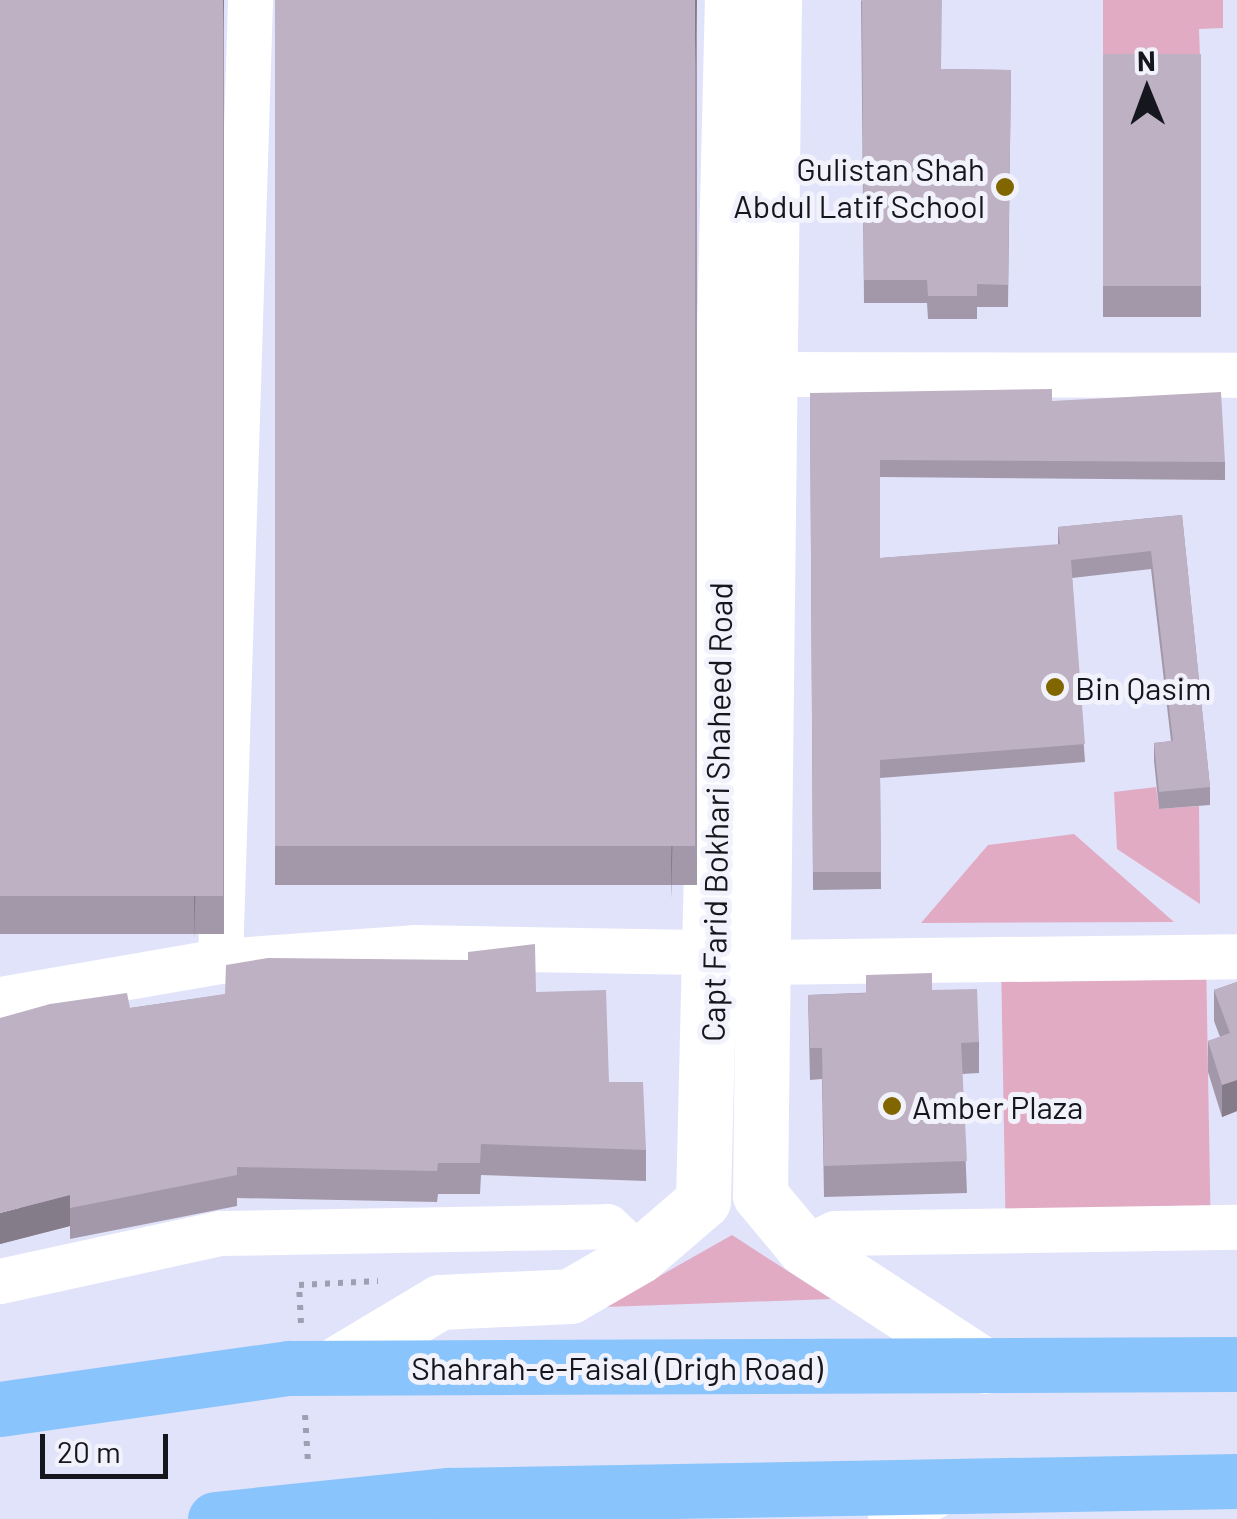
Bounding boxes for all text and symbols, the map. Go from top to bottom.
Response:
north arrow [1097,40,1197,140]
text: N [1137,43,1156,77]
place label: Gulistan Shah Abdul Latif School [733,150,985,225]
marker: Gulistan Shah Abdul Latif School [994,176,1016,198]
street label: Capt Farid Bokhari Shaheed Road [693,582,739,1042]
place label: Bin Qasim [1075,668,1211,706]
marker: Bin Qasim [1044,676,1066,698]
place label: Amber Plaza [912,1087,1083,1125]
marker: Amber Plaza [881,1095,903,1117]
street label: Shahrah-e-Faisal (Drigh Road) [411,1348,823,1386]
scale bar [45,1414,172,1476]
text: 20 m [57,1433,121,1469]

